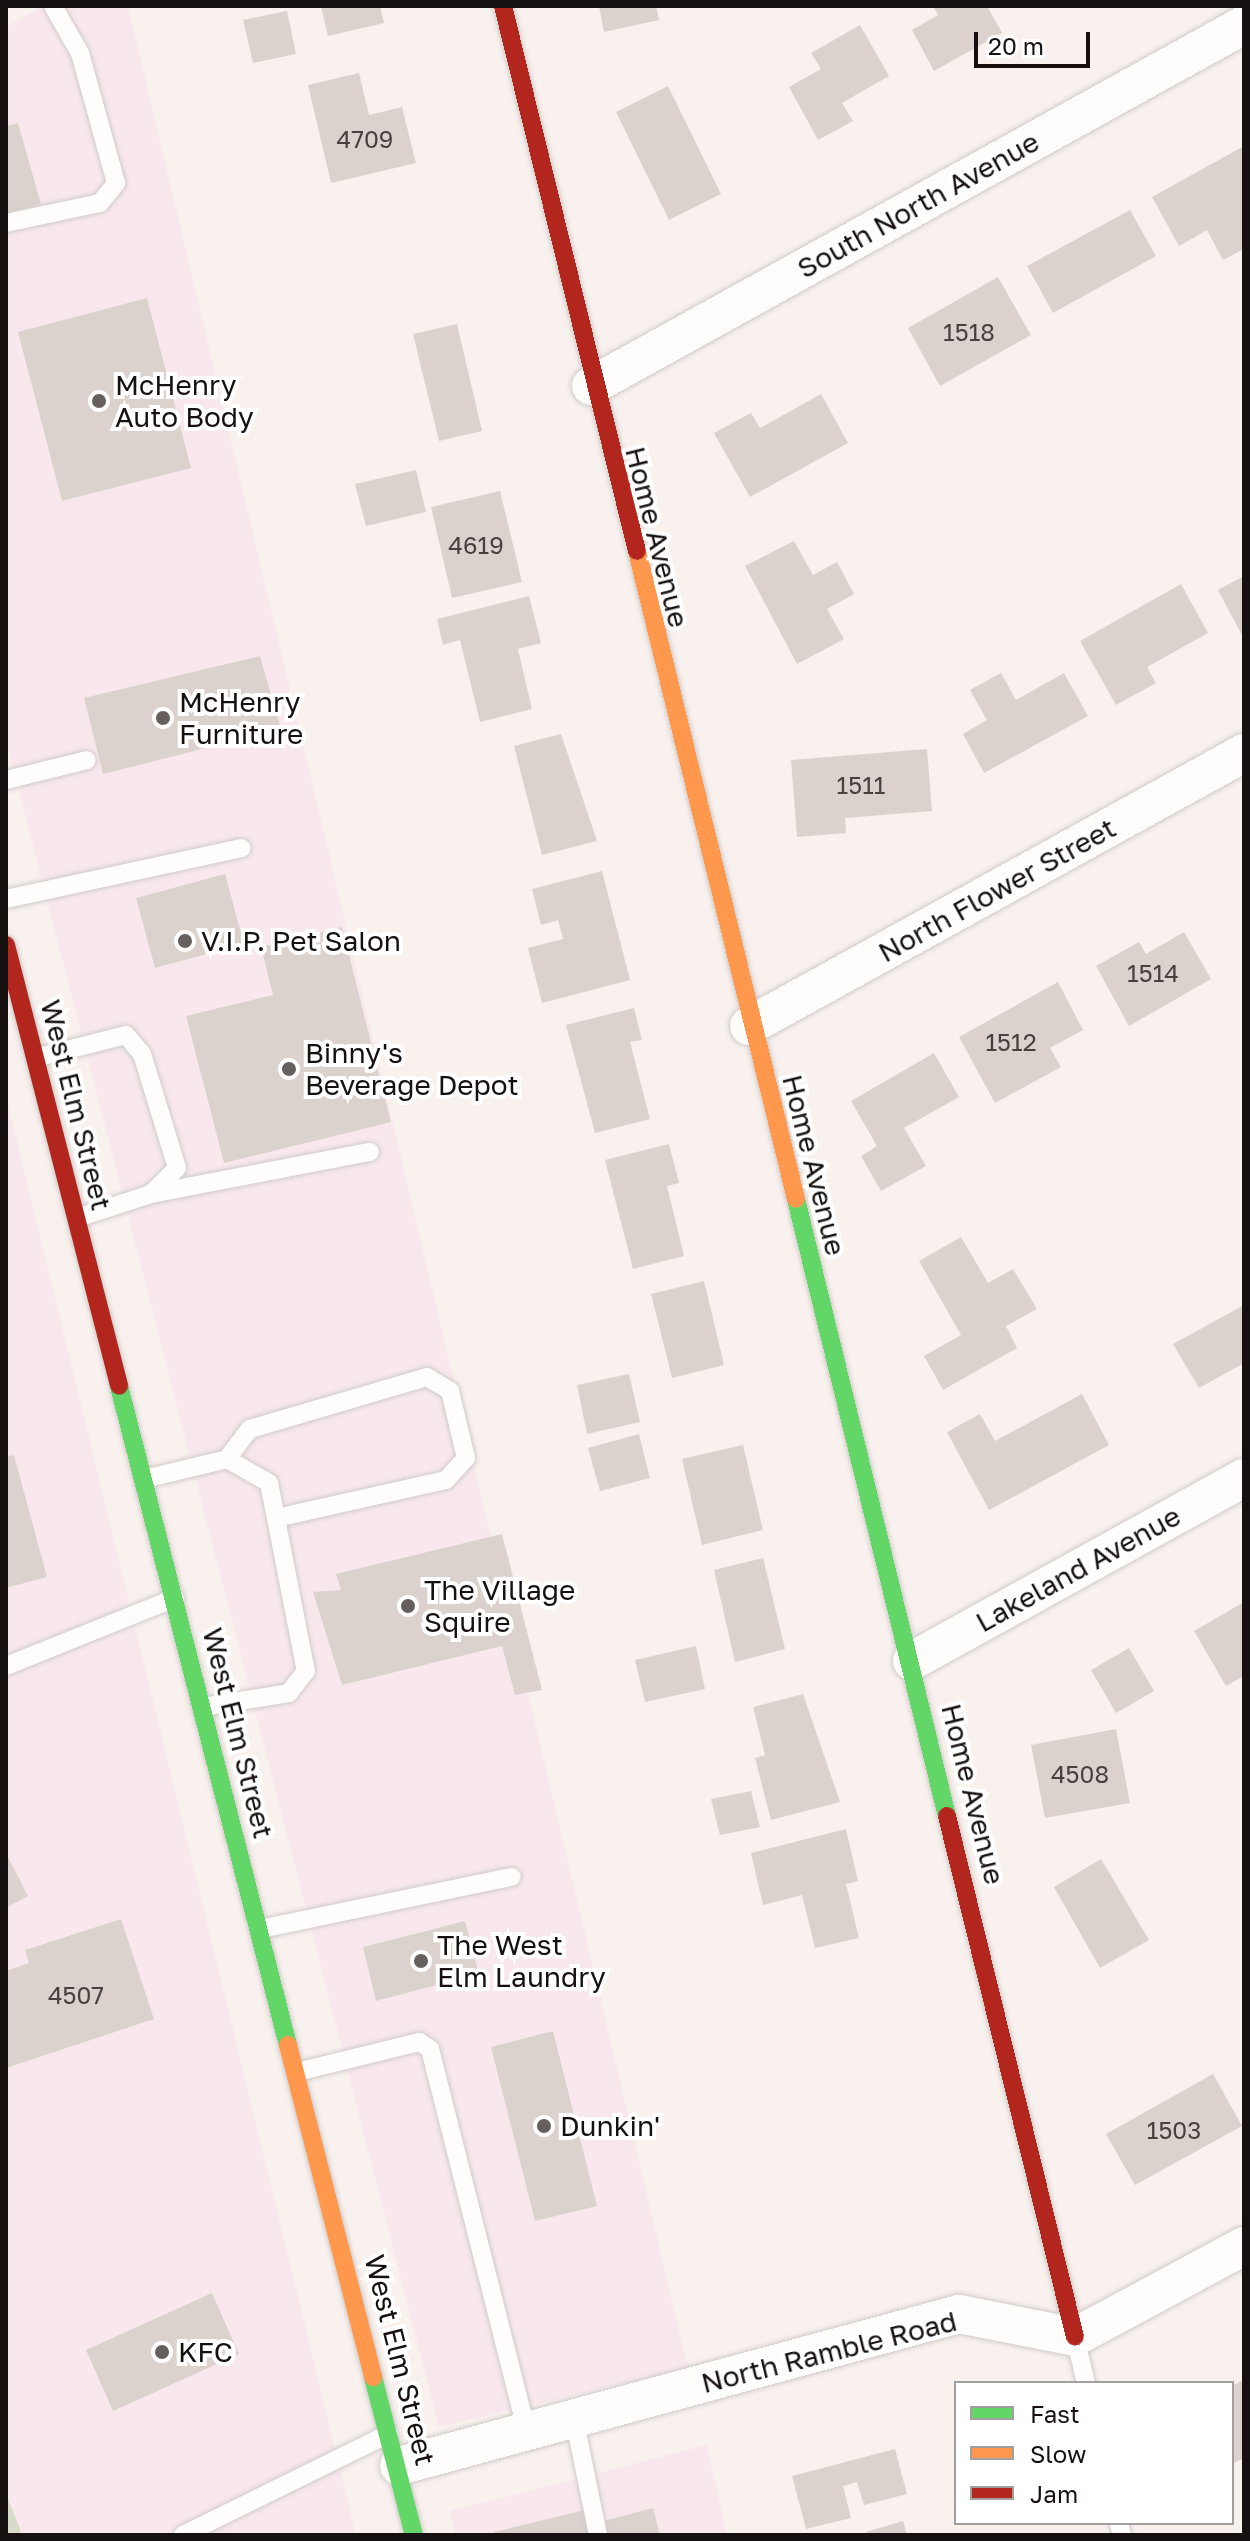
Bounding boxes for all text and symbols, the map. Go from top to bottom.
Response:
scale bar [978,16,1094,66]
text: 20 m [988,31,1044,60]
house number: 4709 [337,125,393,153]
street label: South North Avenue [791,125,1045,285]
house number: 1518 [943,318,995,346]
place label: McHenry Auto Body [115,368,254,434]
marker: McHenry Auto Body [90,392,108,410]
street label: Home Avenue [618,443,696,631]
house number: 4619 [448,531,504,559]
place label: McHenry Furniture [179,685,303,751]
marker: McHenry Furniture [154,709,172,727]
house number: 1511 [837,771,885,799]
street label: North Flower Street [872,811,1122,969]
place label: V.I.P. Pet Salon [201,924,401,958]
marker: V.I.P. Pet Salon [176,932,194,950]
house number: 1514 [1127,959,1179,987]
street label: West Elm Street [34,996,118,1214]
house number: 1512 [985,1028,1037,1056]
place label: Binny's Beverage Depot [305,1036,519,1102]
marker: Binny's Beverage Depot [280,1060,298,1078]
street label: Home Avenue [775,1071,853,1259]
street label: Lakeland Avenue [970,1499,1186,1639]
place label: The Village Squire [424,1573,575,1639]
marker: The Village Squire [399,1597,417,1615]
street label: West Elm Street [196,1624,280,1842]
street label: Home Avenue [934,1700,1012,1888]
house number: 4508 [1051,1760,1109,1788]
place label: The West Elm Laundry [437,1928,606,1994]
marker: The West Elm Laundry [412,1952,430,1970]
house number: 4507 [48,1981,104,2009]
place label: Dunkin' [560,2109,660,2143]
house number: 1503 [1147,2116,1201,2144]
marker: Dunkin' [535,2117,553,2135]
street label: West Elm Street [358,2251,442,2469]
street label: North Ramble Road [698,2304,960,2400]
place label: KFC [178,2335,233,2369]
marker: KFC [153,2343,171,2361]
legend [954,2381,1234,2525]
text: Fast [1030,2399,1080,2428]
text: Slow [1030,2439,1086,2468]
text: Jam [1030,2479,1078,2508]

